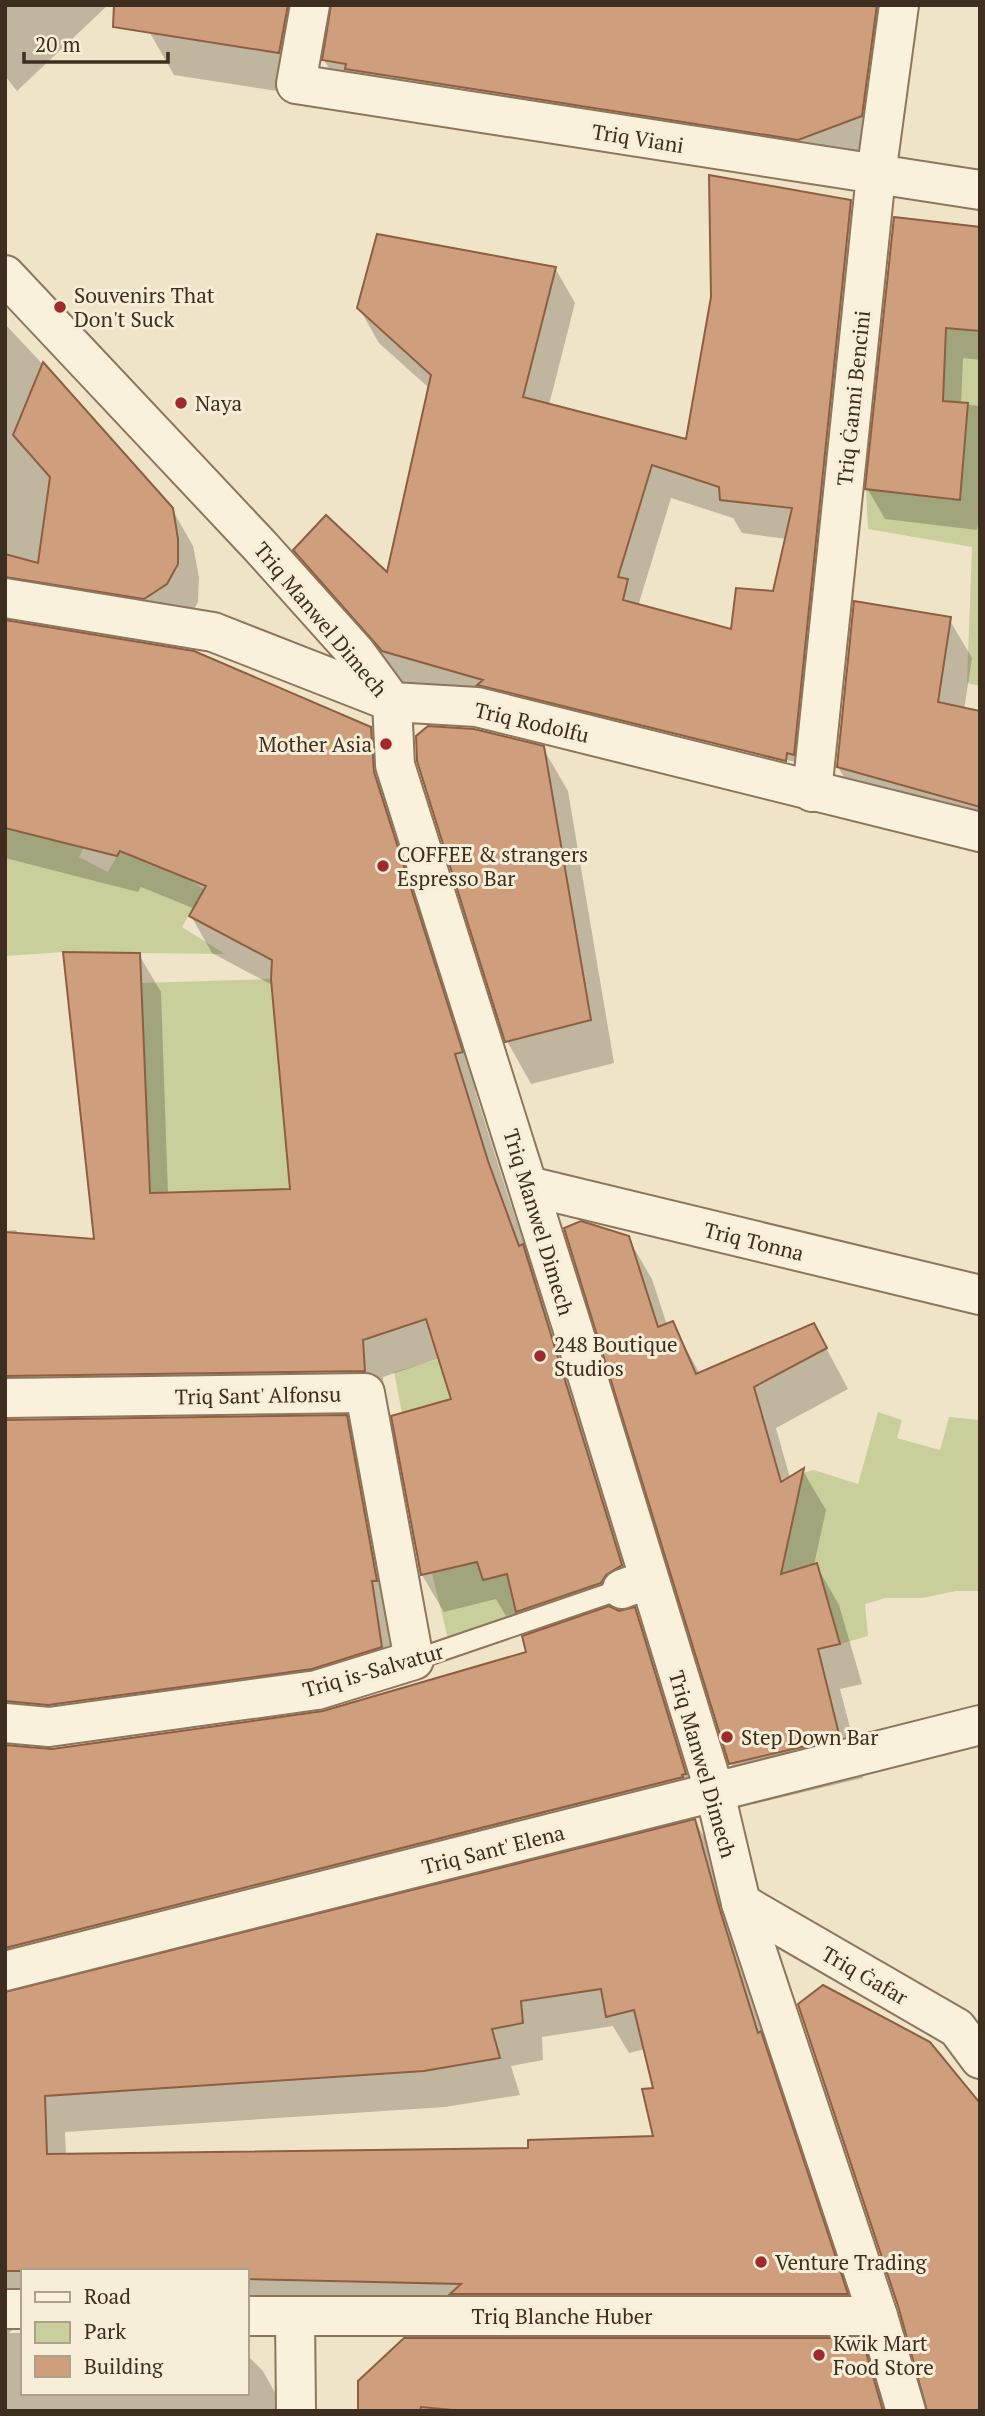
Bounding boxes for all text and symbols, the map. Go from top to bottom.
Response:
scale bar [24,21,168,65]
text: 20 m [35,30,81,58]
street label: Triq Viani [590,117,686,159]
place label: Souvenirs That Don't Suck [74,281,215,333]
marker: Souvenirs That Don't Suck [52,299,68,315]
street label: Triq Ġanni Bencini [830,309,876,487]
place label: Naya [195,389,243,417]
marker: Naya [173,395,189,411]
street label: Triq Manwel Dimech [248,536,394,702]
street label: Triq Rodolfu [472,695,592,749]
place label: Mother Asia [259,730,372,758]
marker: Mother Asia [378,736,394,752]
place label: COFFEE & strangers Espresso Bar [397,840,588,892]
marker: COFFEE & strangers Espresso Bar [375,858,391,874]
street label: Triq Manwel Dimech [497,1125,581,1319]
street label: Triq Tonna [701,1215,807,1267]
place label: 248 Boutique Studios [554,1330,678,1382]
marker: 248 Boutique Studios [532,1348,548,1364]
street label: Triq Sant' Alfonsu [175,1380,341,1410]
street label: Triq is-Salvatur [299,1637,447,1703]
street label: Triq Manwel Dimech [663,1667,743,1861]
place label: Step Down Bar [741,1723,878,1751]
marker: Step Down Bar [719,1729,735,1745]
street label: Triq Sant' Elena [419,1818,568,1880]
street label: Triq Ġafar [817,1939,913,2011]
place label: Venture Trading [775,2248,928,2276]
marker: Venture Trading [753,2254,769,2270]
legend [21,2269,248,2395]
text: Road [84,2282,131,2310]
street label: Triq Blanche Huber [472,2302,652,2330]
text: Park [84,2317,126,2345]
place label: Kwik Mart Food Store [833,2329,934,2381]
marker: Kwik Mart Food Store [811,2347,827,2363]
text: Building [84,2352,164,2380]

